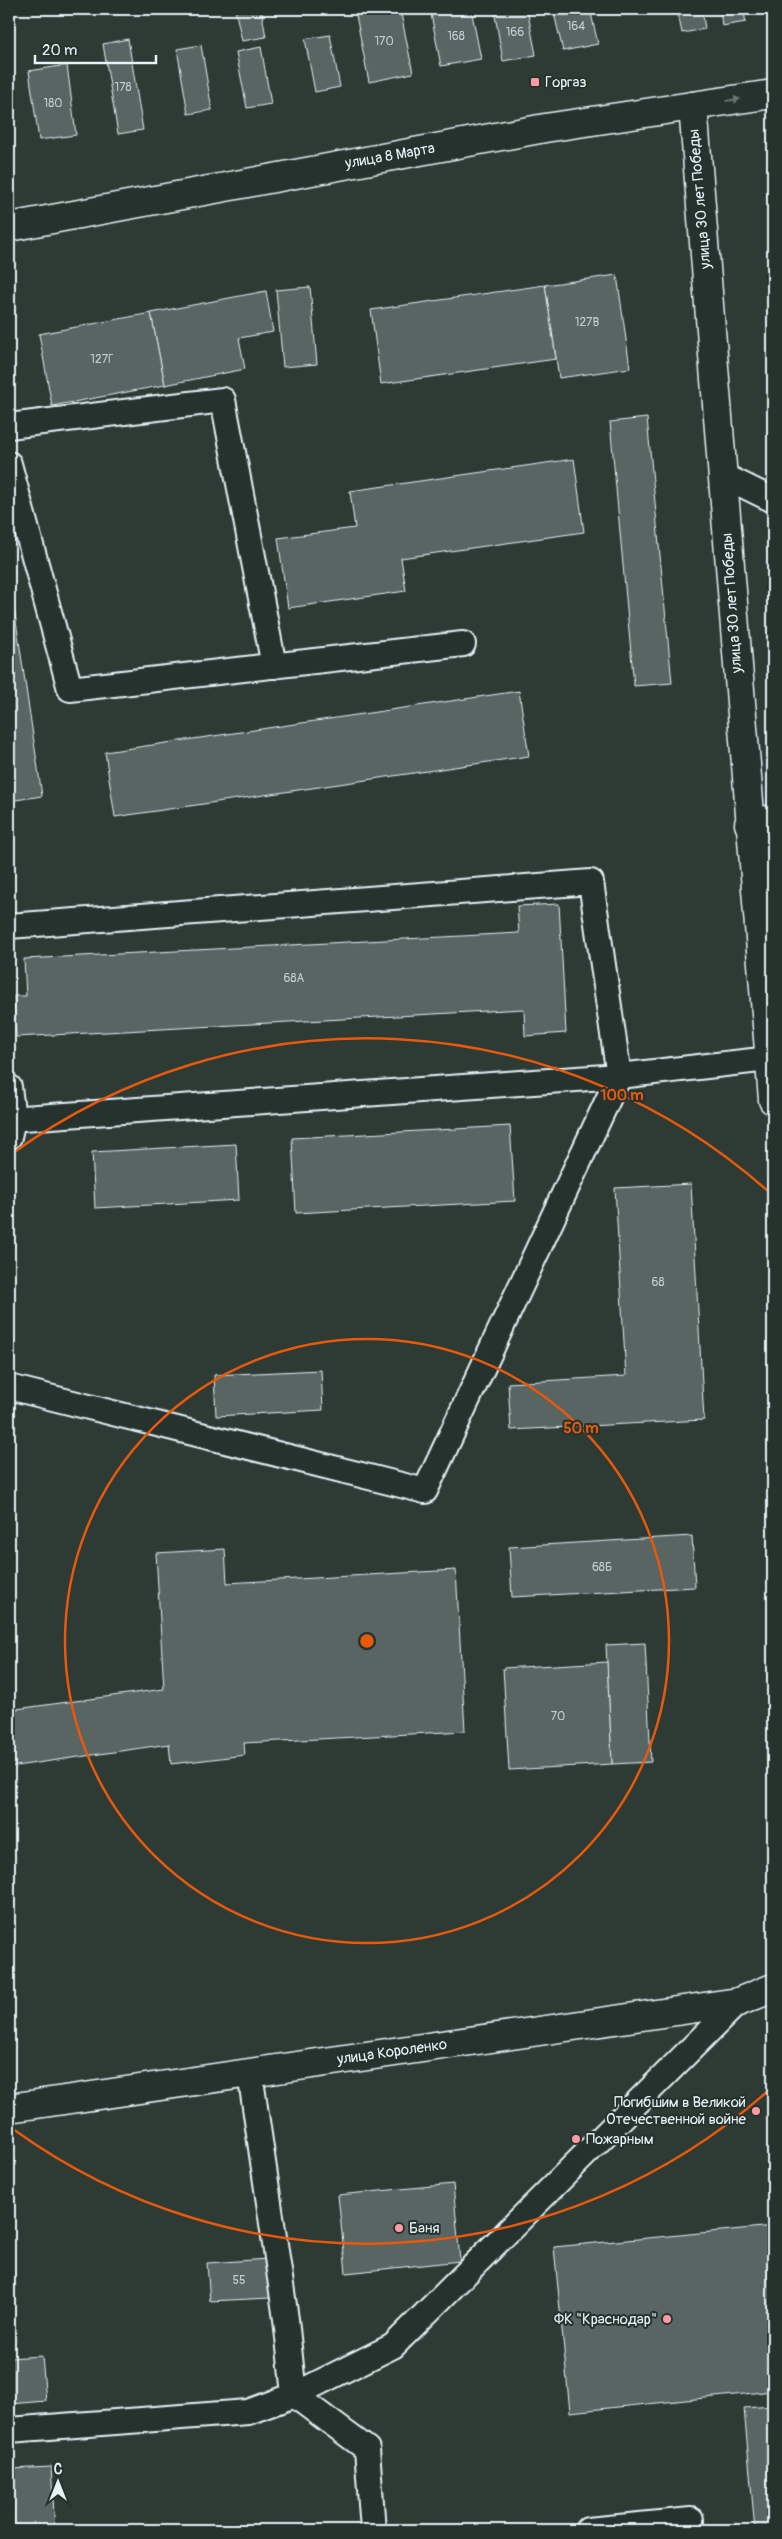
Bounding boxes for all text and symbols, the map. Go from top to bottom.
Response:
house number: 164 [567,19,585,34]
house number: 166 [506,25,524,40]
house number: 168 [447,29,465,44]
scale bar [35,32,156,64]
house number: 170 [374,34,394,49]
text: 20 m [42,41,77,60]
place label: Горгаз [545,73,587,92]
marker: Горгаз [529,76,541,88]
house number: 178 [114,80,132,95]
house number: 180 [44,96,62,111]
one-way arrow [725,96,741,104]
street label: улица 30 лет Победы [684,128,716,271]
street label: улица 8 Марта [343,139,436,173]
house number: 127В [575,315,599,330]
house number: 127Г [90,352,114,367]
street label: улица 30 лет Победы [718,532,746,675]
house number: 68А [284,971,305,986]
text: 100 m [601,1086,643,1105]
house number: 68 [651,1275,665,1290]
text: 50 m [564,1419,598,1438]
house number: 68Б [592,1560,612,1575]
centre of rings [358,1632,376,1650]
house number: 70 [551,1709,565,1724]
street label: улица Короленко [335,2035,448,2069]
place label: Погибшим в Великой Отечественной войне [606,2093,747,2129]
marker: Погибшим в Великой Отечественной войне [750,2105,762,2117]
place label: Пожарным [586,2130,654,2149]
marker: Пожарным [570,2133,582,2145]
place label: Баня [409,2219,440,2238]
marker: Баня [393,2222,405,2234]
house number: 55 [232,2273,246,2288]
place label: ФК "Краснодар" [554,2310,657,2329]
marker: ФК "Краснодар" [661,2313,673,2325]
north arrow [32,2456,82,2506]
text: С [54,2461,63,2478]

